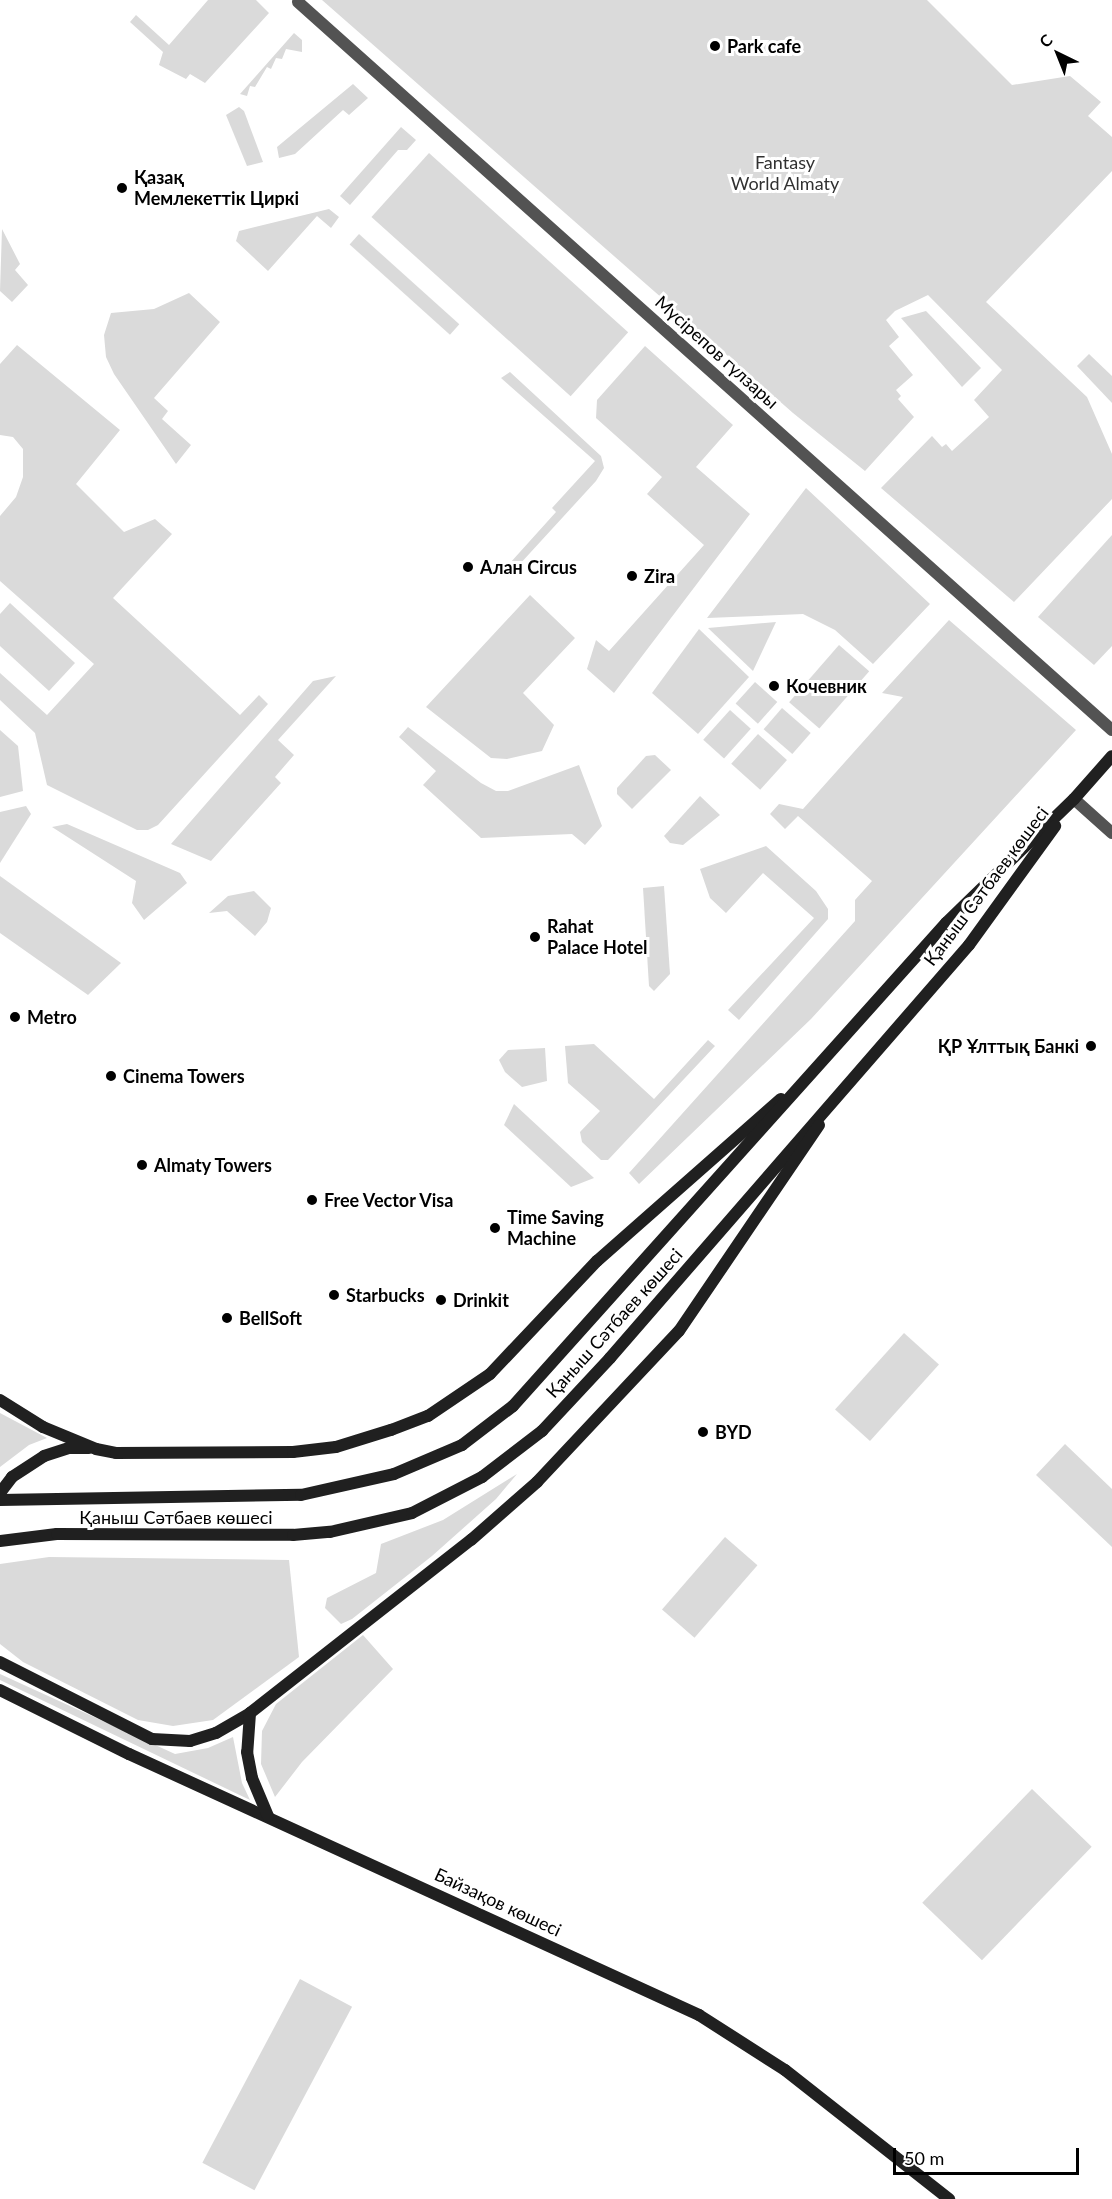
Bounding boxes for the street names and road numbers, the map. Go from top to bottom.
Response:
street label: Мүсірепов гүлзары [651,291,783,413]
street label: Қаныш Сәтбаев көшесі [919,802,1053,970]
street label: Қаныш Сәтбаев көшесі [541,1244,687,1402]
street label: Қаныш Сәтбаев көшесі [79,1506,273,1528]
street label: Байзақов көшесі [431,1863,565,1941]

